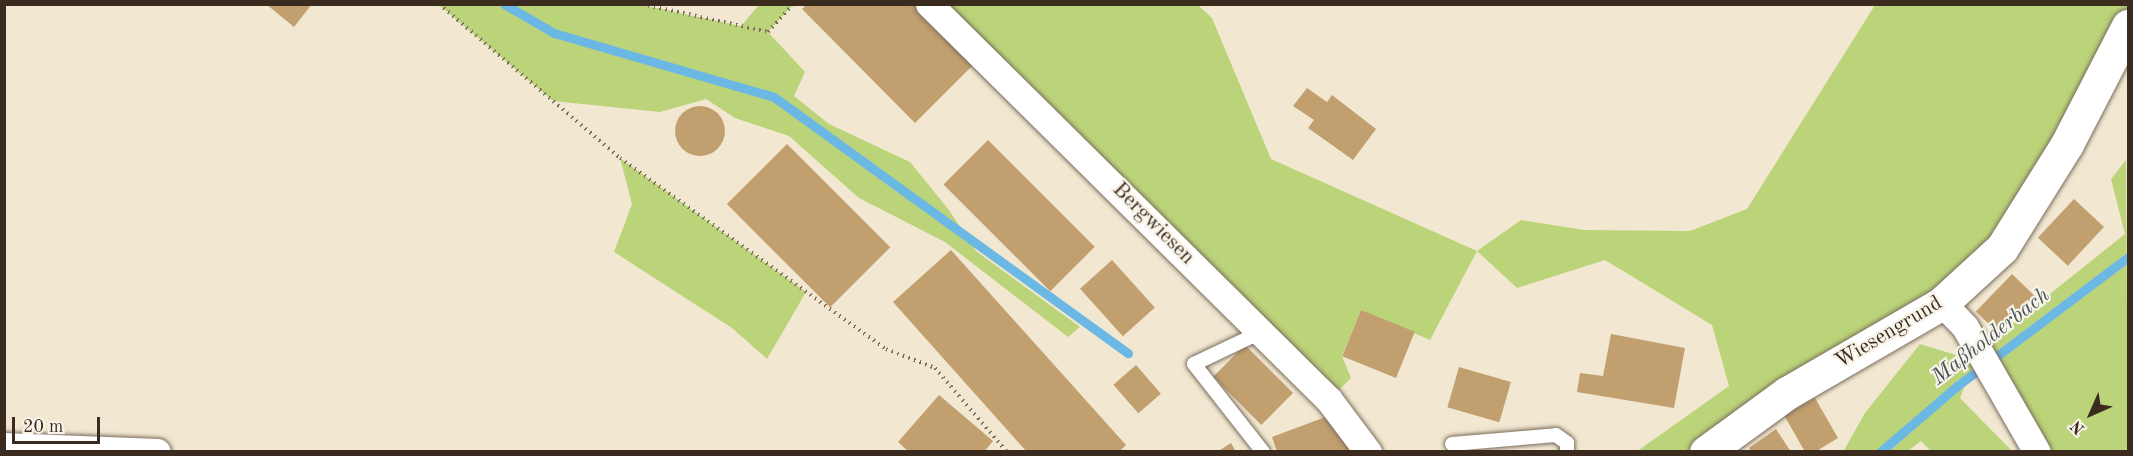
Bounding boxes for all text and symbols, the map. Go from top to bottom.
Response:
street label: Bergwiesen [1107,178,1199,270]
water label: Maßholderbach [1927,283,2055,391]
street label: Wiesengrund [1831,291,1947,375]
north arrow [2061,384,2121,444]
scale bar [15,405,104,443]
text: N [2068,417,2088,437]
text: 20 m [23,418,63,436]

